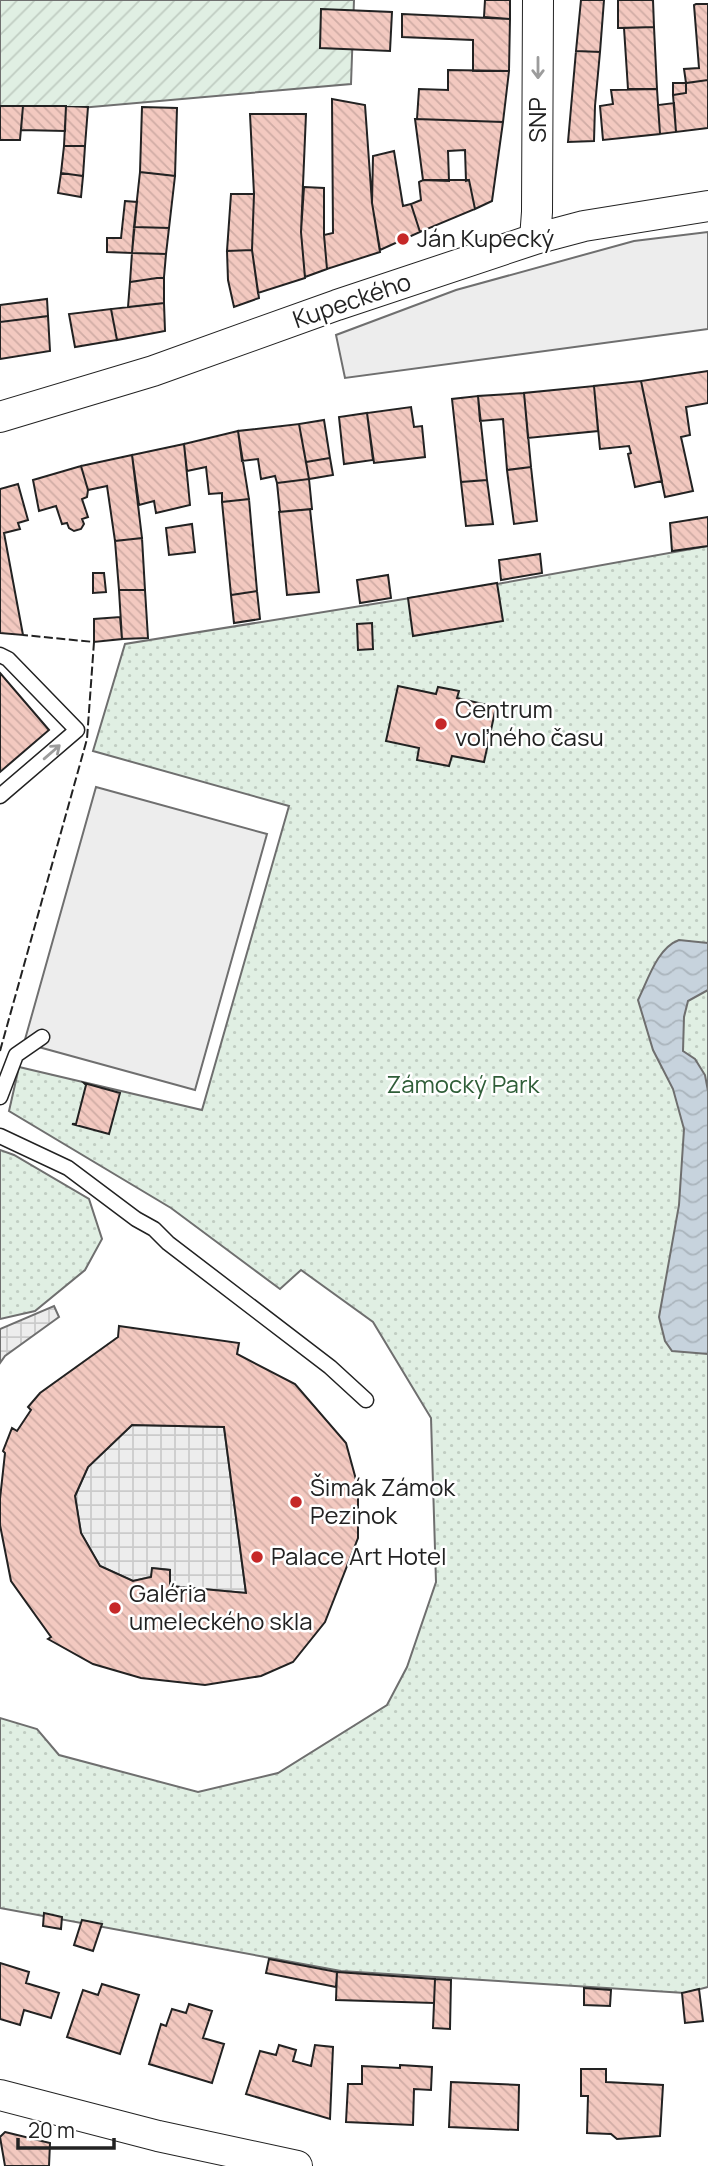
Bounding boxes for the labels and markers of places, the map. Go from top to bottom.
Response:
place label: Ján Kupecký [417,221,555,254]
marker: Ján Kupecký [395,231,411,247]
place label: Centrum voľného času [455,692,604,753]
marker: Centrum voľného času [433,716,449,732]
place label: Šimák Zámok Pezinok [310,1470,456,1531]
marker: Šimák Zámok Pezinok [288,1494,304,1510]
place label: Palace Art Hotel [271,1539,447,1572]
marker: Palace Art Hotel [249,1549,265,1565]
place label: Galéria umeleckého skla [129,1576,313,1637]
marker: Galéria umeleckého skla [107,1600,123,1616]

